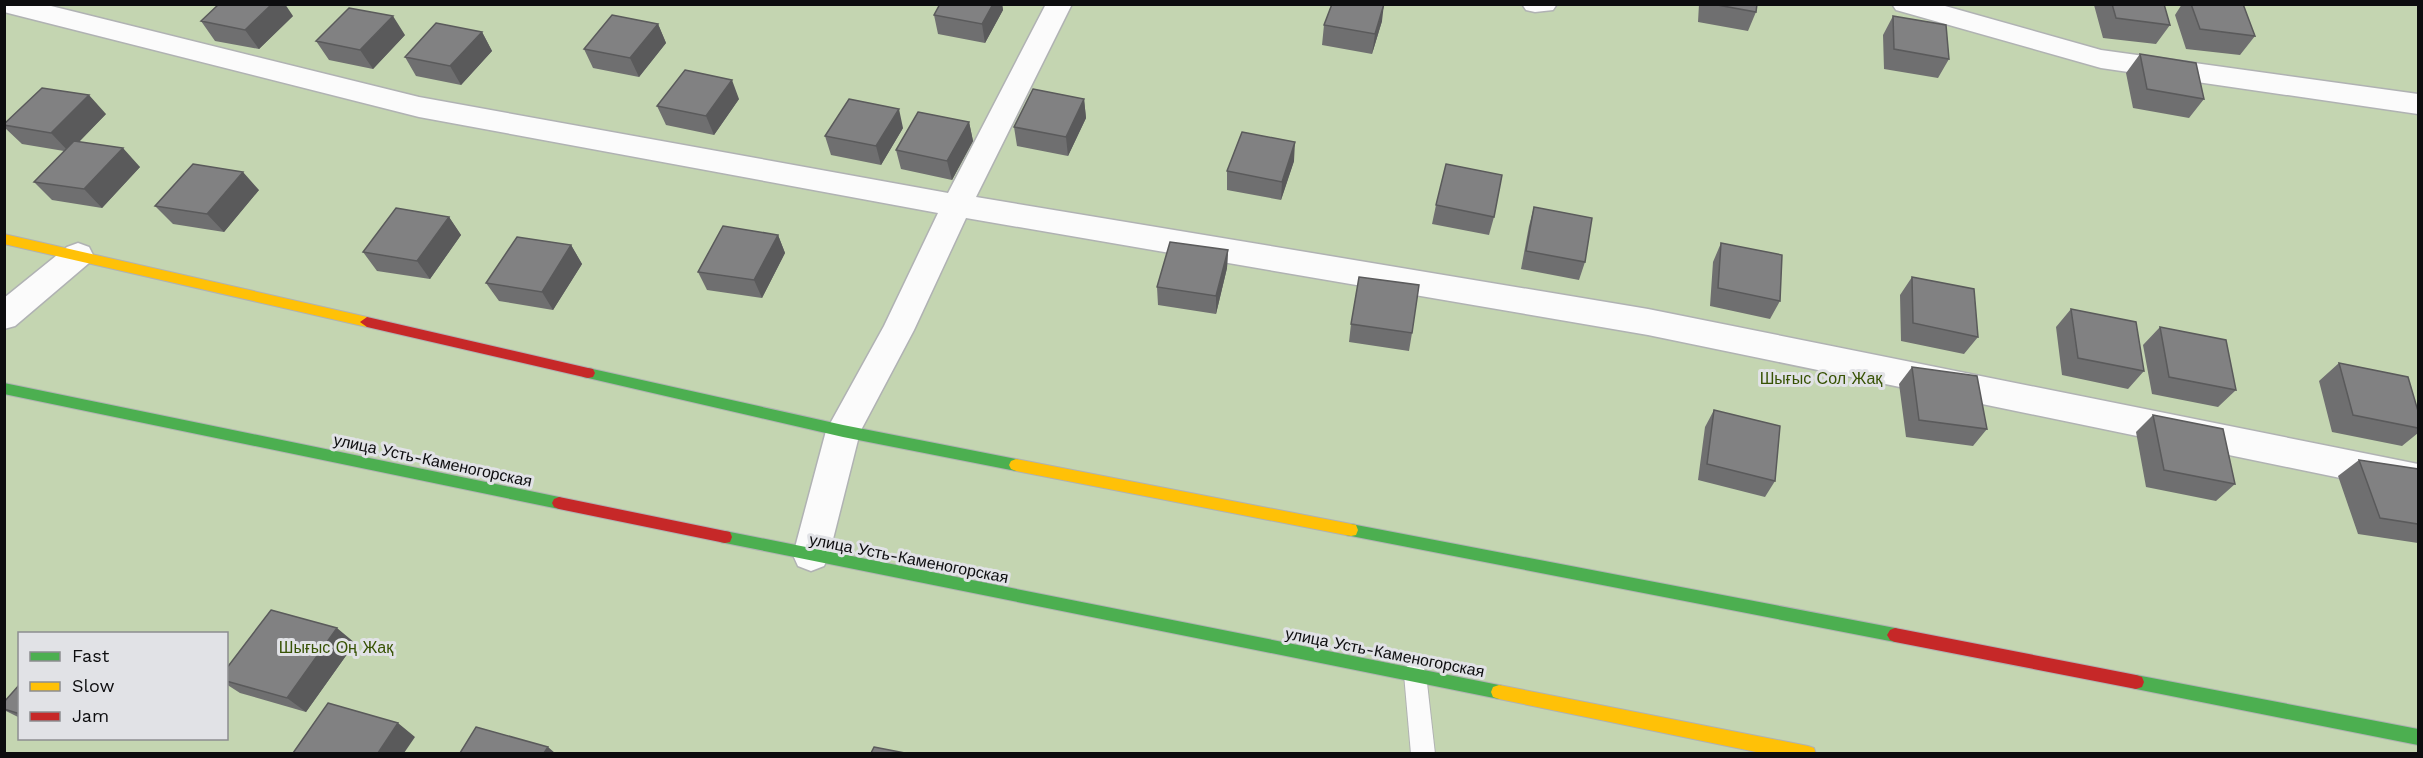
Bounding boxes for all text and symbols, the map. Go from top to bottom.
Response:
park label: Шығыс Сол Жақ [1760,369,1883,388]
street label: улица Усть-Каменогорская [332,430,534,491]
street label: улица Усть-Каменогорская [808,530,1010,587]
street label: улица Усть-Каменогорская [1284,624,1486,681]
legend [18,632,228,740]
park label: Шығыс Оң Жақ [279,638,394,657]
text: Fast [72,645,110,666]
text: Slow [72,675,115,696]
text: Jam [72,705,109,726]

